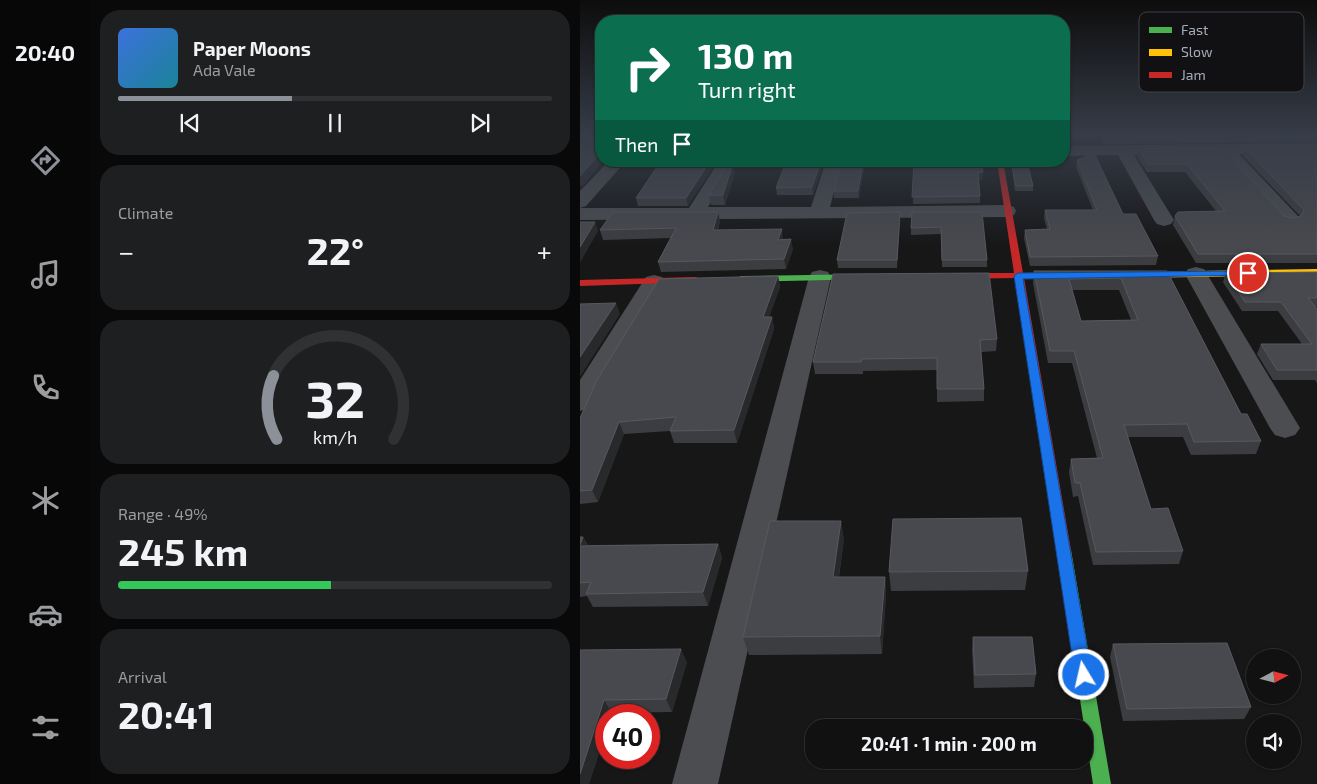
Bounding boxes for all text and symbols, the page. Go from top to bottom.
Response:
legend [1139,12,1304,92]
text: Fast [1181,21,1208,38]
text: 130 m [698,34,793,76]
icon: right [615,35,680,100]
text: Paper Moons [193,37,311,60]
text: 20:40 [15,39,75,65]
text: Slow [1181,43,1213,60]
text: Ada Vale [193,60,256,79]
text: Jam [1181,66,1206,83]
text: Turn right [698,76,796,102]
icon: previous [176,109,204,137]
icon: pause [321,109,349,137]
icon: next [466,109,494,137]
icon: arrive [668,130,696,158]
text: Then [615,133,658,156]
icon: directions [28,143,63,178]
text: Climate [118,203,173,222]
text: 22° [307,227,364,273]
text: − [118,234,134,268]
text: + [537,234,552,268]
pin [1227,252,1269,294]
icon: music [28,257,63,292]
icon: arrive [1234,259,1262,287]
text: 32 [305,366,365,428]
icon: phone [28,370,63,405]
text: km/h [313,426,357,448]
icon: climate [28,483,63,518]
text: Range · 49% [118,504,208,523]
text: 245 km [118,528,248,574]
icon: car [28,597,63,632]
position arrow [1057,648,1109,700]
north arrow [1246,649,1301,704]
map controls [1246,649,1301,769]
text: Arrival [118,667,167,686]
text: 20:41 [118,691,214,737]
speed limit sign: 40 [595,704,660,769]
icon: filters [28,710,63,745]
button: sound [1246,714,1301,769]
text: 20:41 · 1 min · 200 m [861,732,1037,755]

